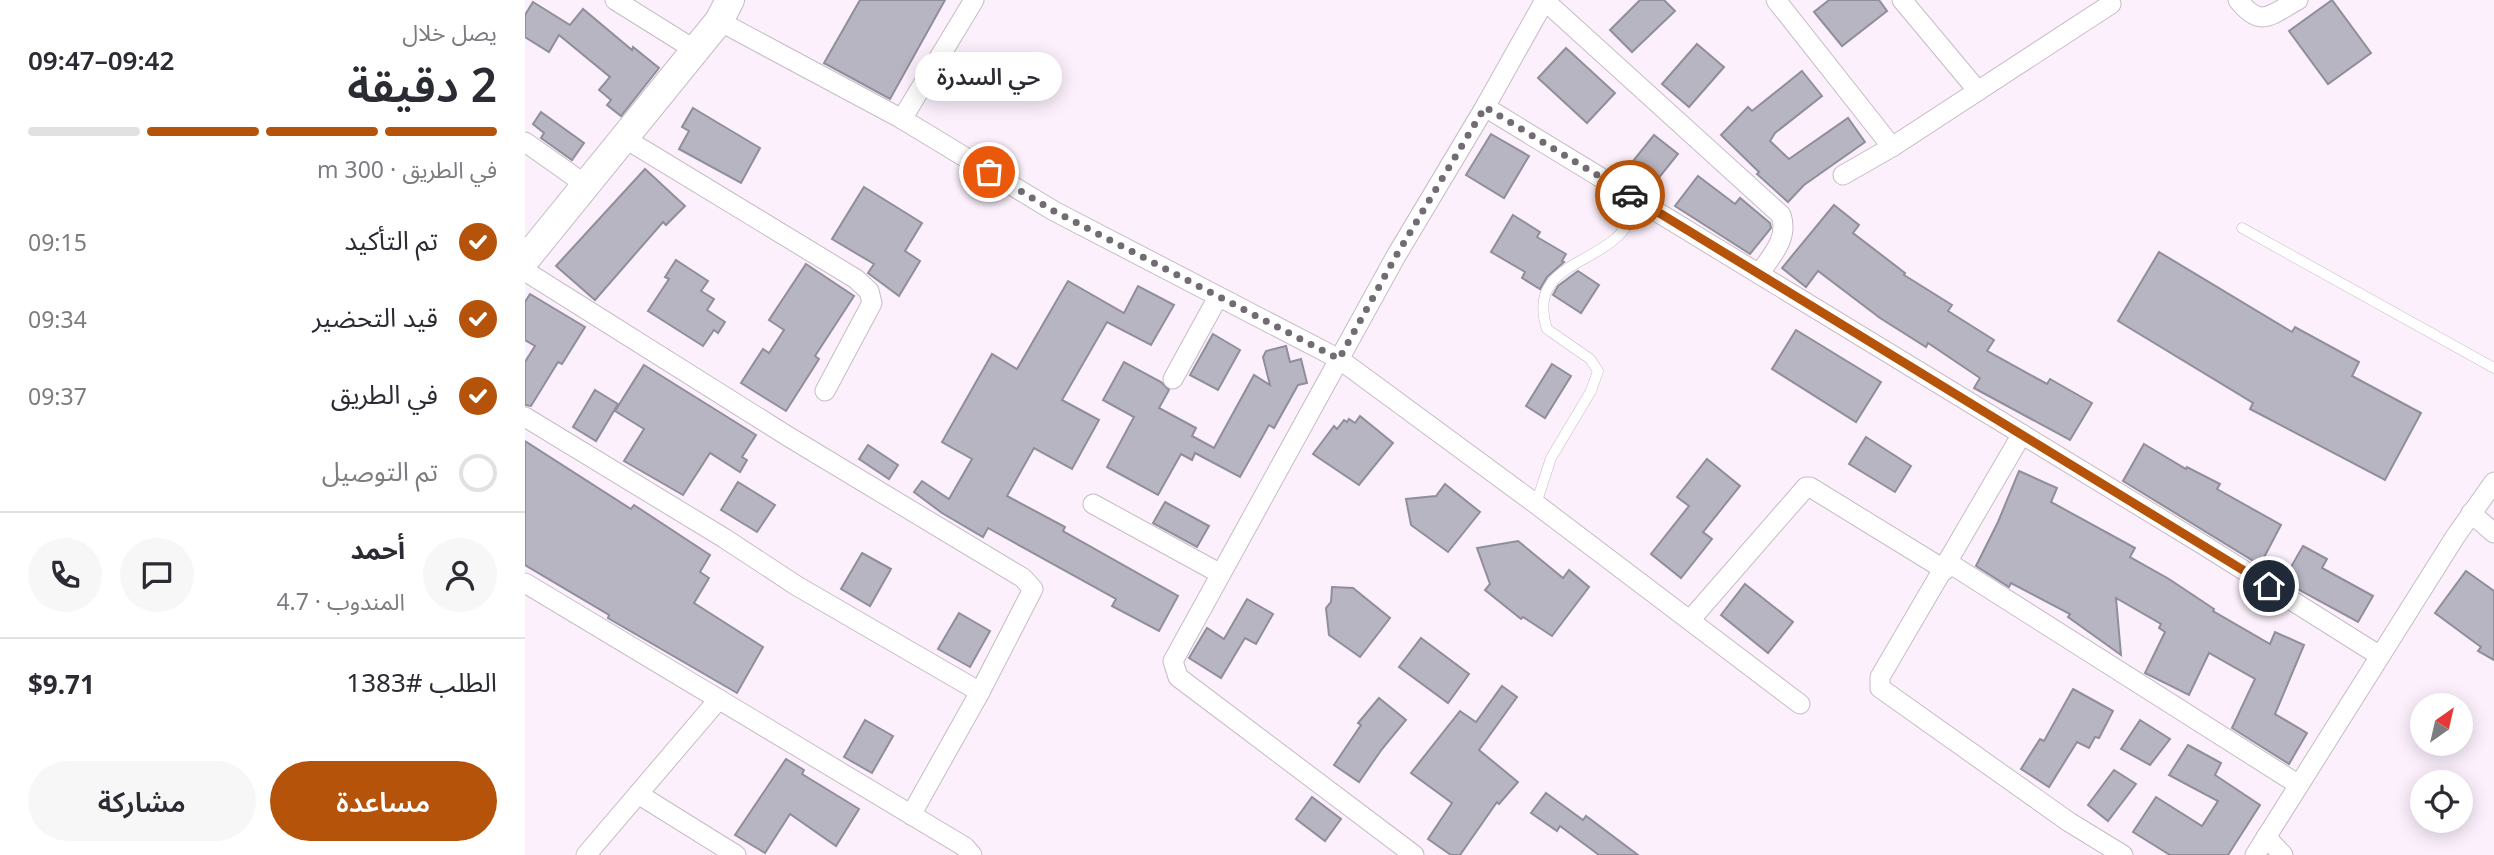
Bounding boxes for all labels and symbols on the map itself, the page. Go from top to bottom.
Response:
callout: حي السدرة [916,53,1063,102]
pin [959,142,1019,202]
courier [1595,160,1665,230]
pin [2239,556,2299,616]
north arrow [2410,693,2473,756]

